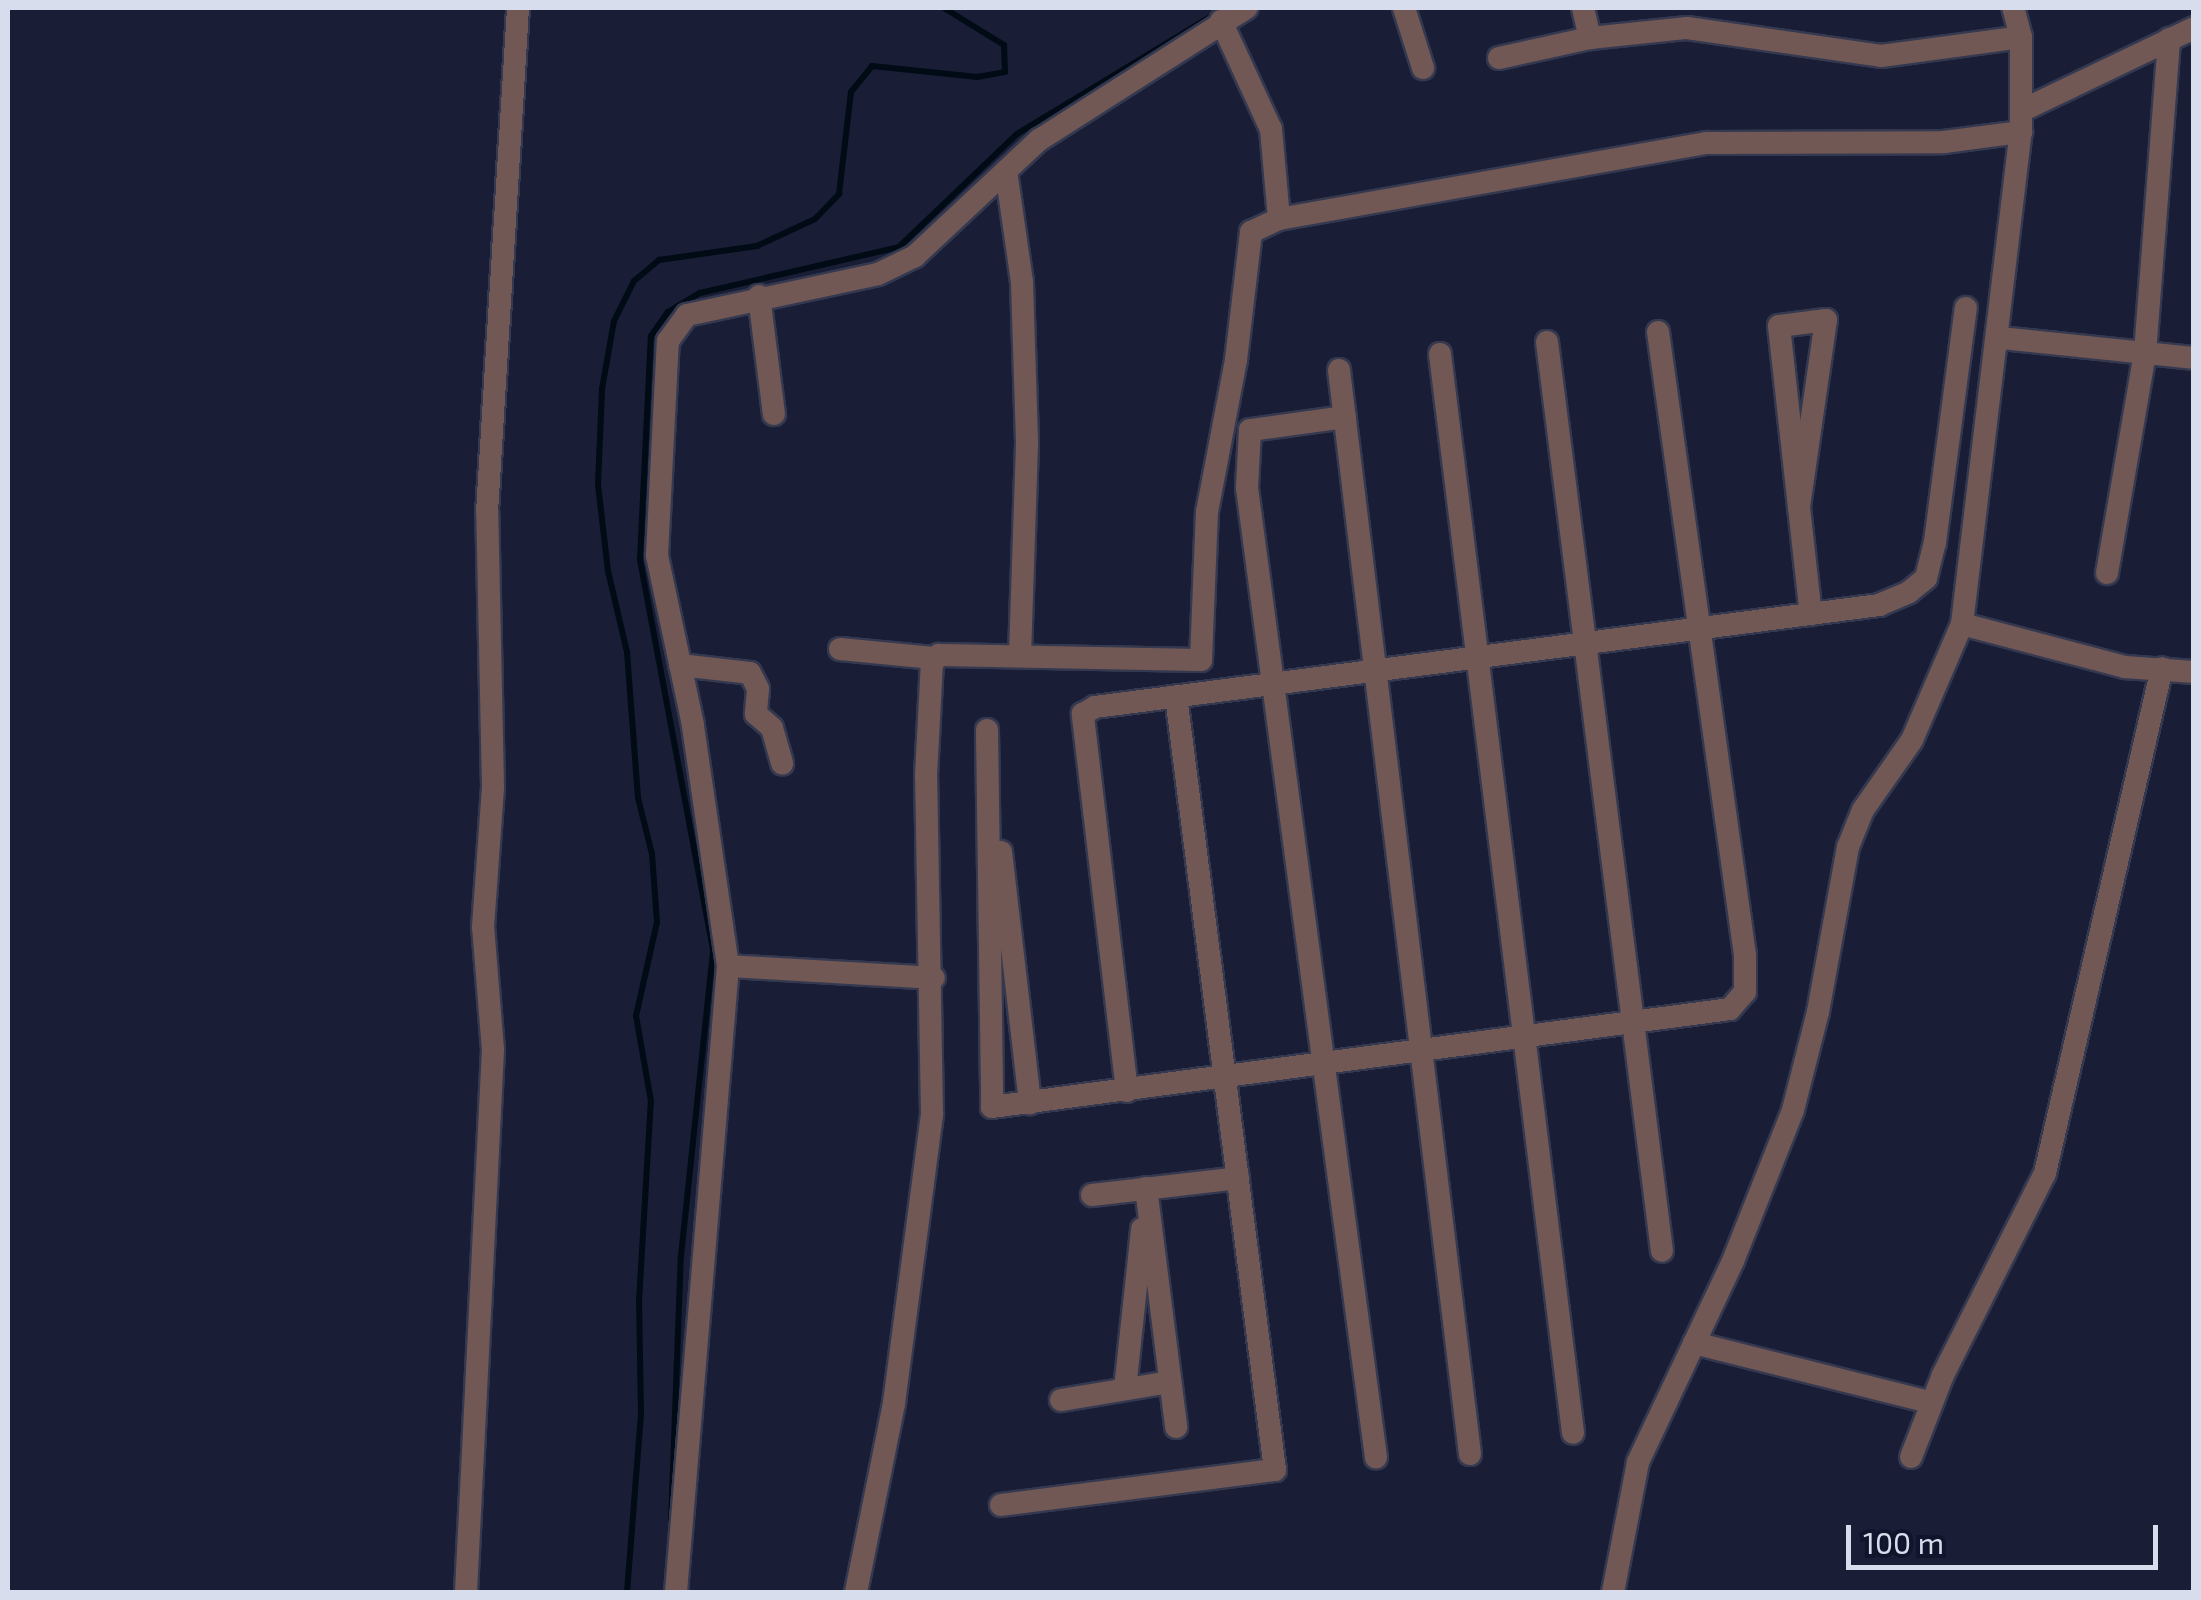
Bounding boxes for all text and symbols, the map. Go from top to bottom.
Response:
scale bar [1851,1505,2164,1567]
text: 100 m [1863,1524,1944,1560]

